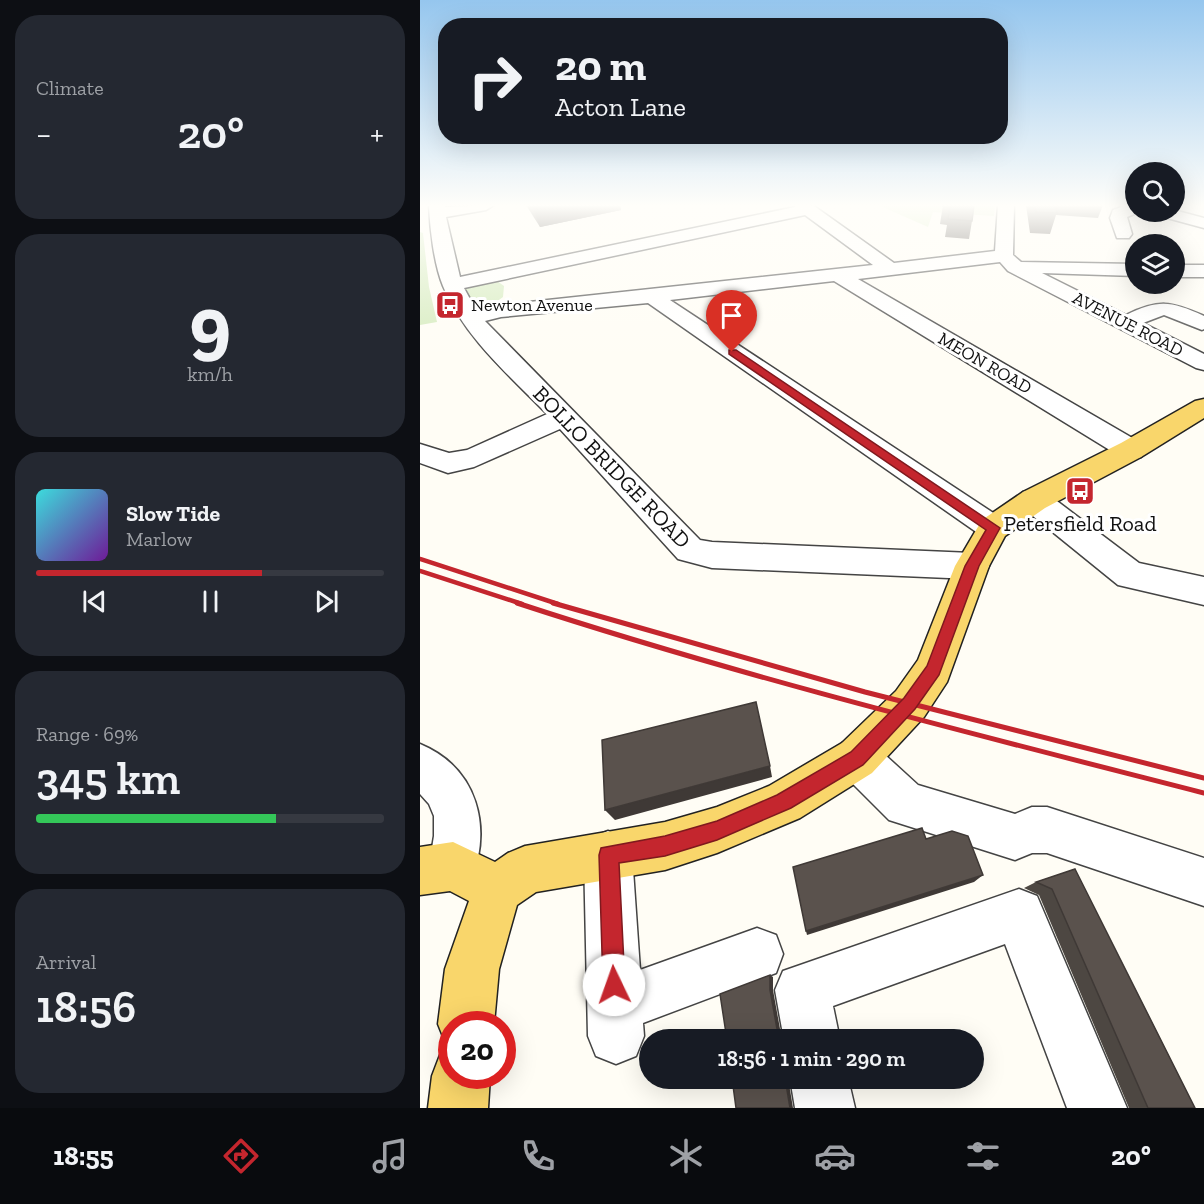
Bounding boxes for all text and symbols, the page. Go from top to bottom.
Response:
text: 20 m [555,40,646,91]
icon: right [456,42,534,120]
text: Climate [36,76,104,100]
text: Acton Lane [555,91,686,123]
text: 20° [177,106,244,160]
text: − [36,114,51,153]
text: + [370,114,384,153]
map controls [1125,162,1185,294]
button: search [1125,162,1185,222]
button: layers [1125,234,1185,294]
text: 9 [189,276,231,370]
street label: AVENUE ROAD [1069,287,1187,361]
bus stop icon: Newton Avenue [434,289,466,321]
pin [706,290,757,352]
place label: Newton Avenue [471,294,593,316]
icon: arrive [715,299,748,332]
street label: MEON ROAD [934,327,1036,399]
text: km/h [187,362,233,386]
street label: BOLLO BRIDGE ROAD [528,380,696,554]
bus stop icon: Petersfield Road [1064,475,1096,507]
text: Slow Tide [126,500,220,527]
place label: Petersfield Road [1004,510,1156,537]
text: Marlow [126,527,192,551]
icon: previous [78,585,111,618]
icon: pause [194,585,227,618]
icon: next [310,585,343,618]
text: Range · 69% [36,722,138,746]
text: 345 km [36,752,180,806]
text: Arrival [36,950,96,974]
position arrow [582,953,646,1017]
text: 18:56 [36,980,136,1034]
speed limit sign: 20 [438,1011,516,1089]
text: 18:56 · 1 min · 290 m [717,1045,906,1072]
icon: directions [220,1135,262,1177]
icon: music [369,1135,411,1177]
icon: phone [517,1135,559,1177]
icon: climate [665,1135,707,1177]
icon: car [814,1135,856,1177]
icon: filters [962,1135,1004,1177]
text: 18:55 [53,1140,114,1172]
text: 20° [1111,1140,1151,1172]

